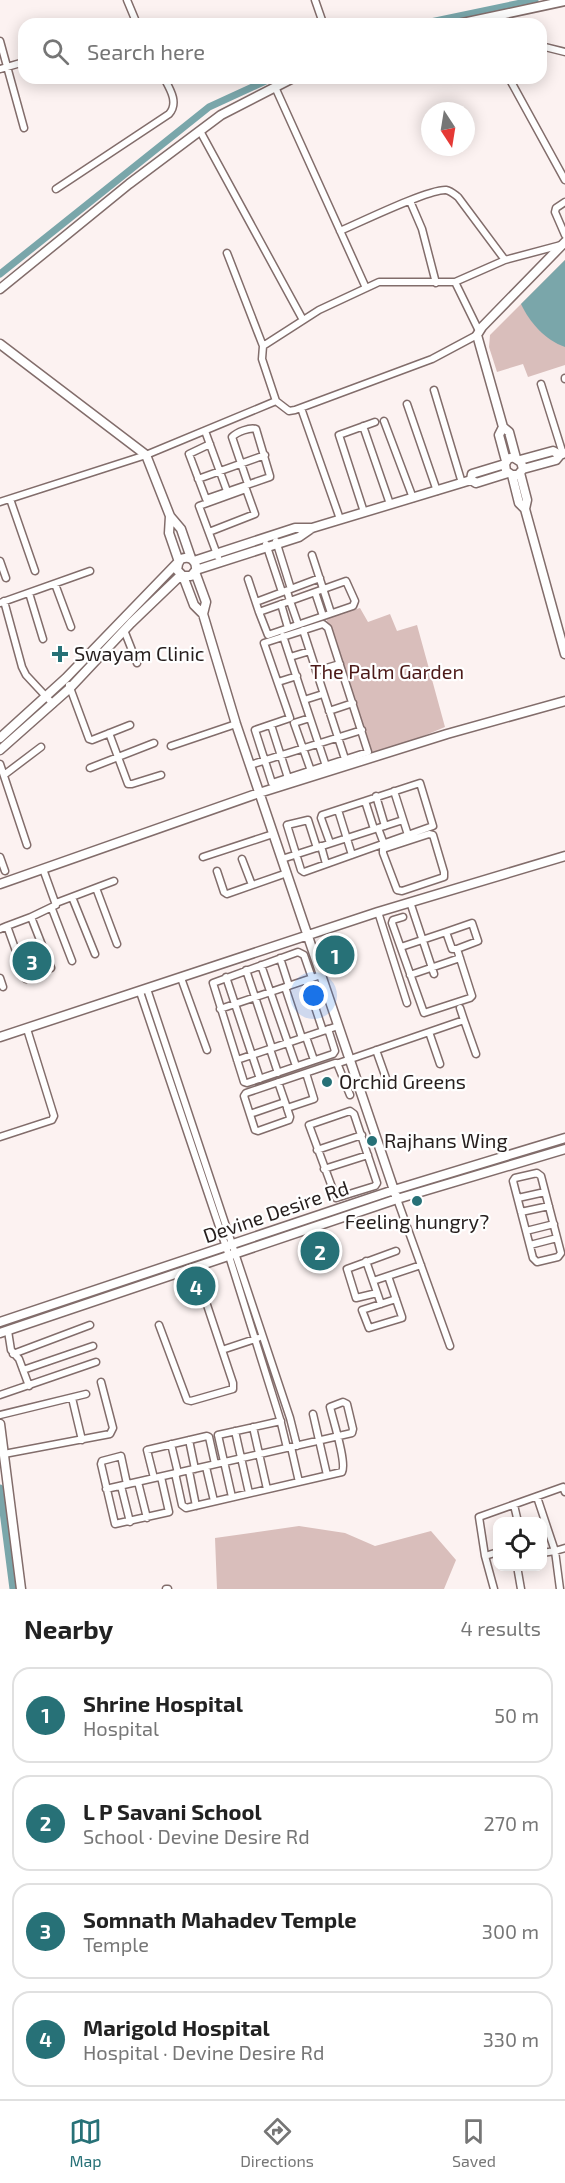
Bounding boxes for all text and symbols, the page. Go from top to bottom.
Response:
search box [18,18,547,84]
icon: search [39,35,72,68]
text: Search here [87,38,205,64]
north arrow [421,102,475,156]
place label: Swayam Clinic [74,641,205,665]
marker: Swayam Clinic [51,645,69,663]
park label: The Palm Garden [310,659,464,683]
pin: 1 [316,932,354,978]
pin: 3 [12,938,51,984]
your location [299,981,328,1010]
place label: Orchid Greens [339,1069,466,1093]
marker: Orchid Greens [320,1075,334,1089]
place label: Rajhans Wing [384,1128,508,1152]
marker: Rajhans Wing [365,1134,379,1148]
street label: Devine Desire Rd [200,1175,352,1247]
marker: Feeling hungry? [410,1194,424,1208]
place label: Feeling hungry? [345,1209,489,1233]
pin: 2 [300,1228,340,1274]
pin: 4 [176,1264,216,1308]
map controls [493,1517,547,1571]
button: locate [493,1517,547,1571]
text: Nearby [24,1613,113,1644]
text: 4 results [461,1616,541,1640]
text: Shrine Hospital [83,1690,243,1716]
text: 1 [41,1703,50,1727]
text: 50 m [494,1703,539,1727]
text: Hospital [83,1716,159,1740]
text: L P Savani School [83,1798,262,1824]
text: 2 [40,1811,51,1835]
text: 270 m [483,1811,539,1835]
text: School · Devine Desire Rd [83,1824,310,1848]
text: Somnath Mahadev Temple [83,1906,357,1932]
text: 3 [40,1919,51,1943]
text: 300 m [482,1919,539,1943]
text: Temple [83,1932,149,1956]
text: Marigold Hospital [83,2014,270,2040]
text: 4 [39,2027,52,2051]
text: 330 m [483,2027,539,2051]
text: Hospital · Devine Desire Rd [83,2040,324,2064]
tab: Map [69,2115,102,2170]
tab: Directions [240,2115,314,2170]
tab: Saved [452,2115,496,2170]

